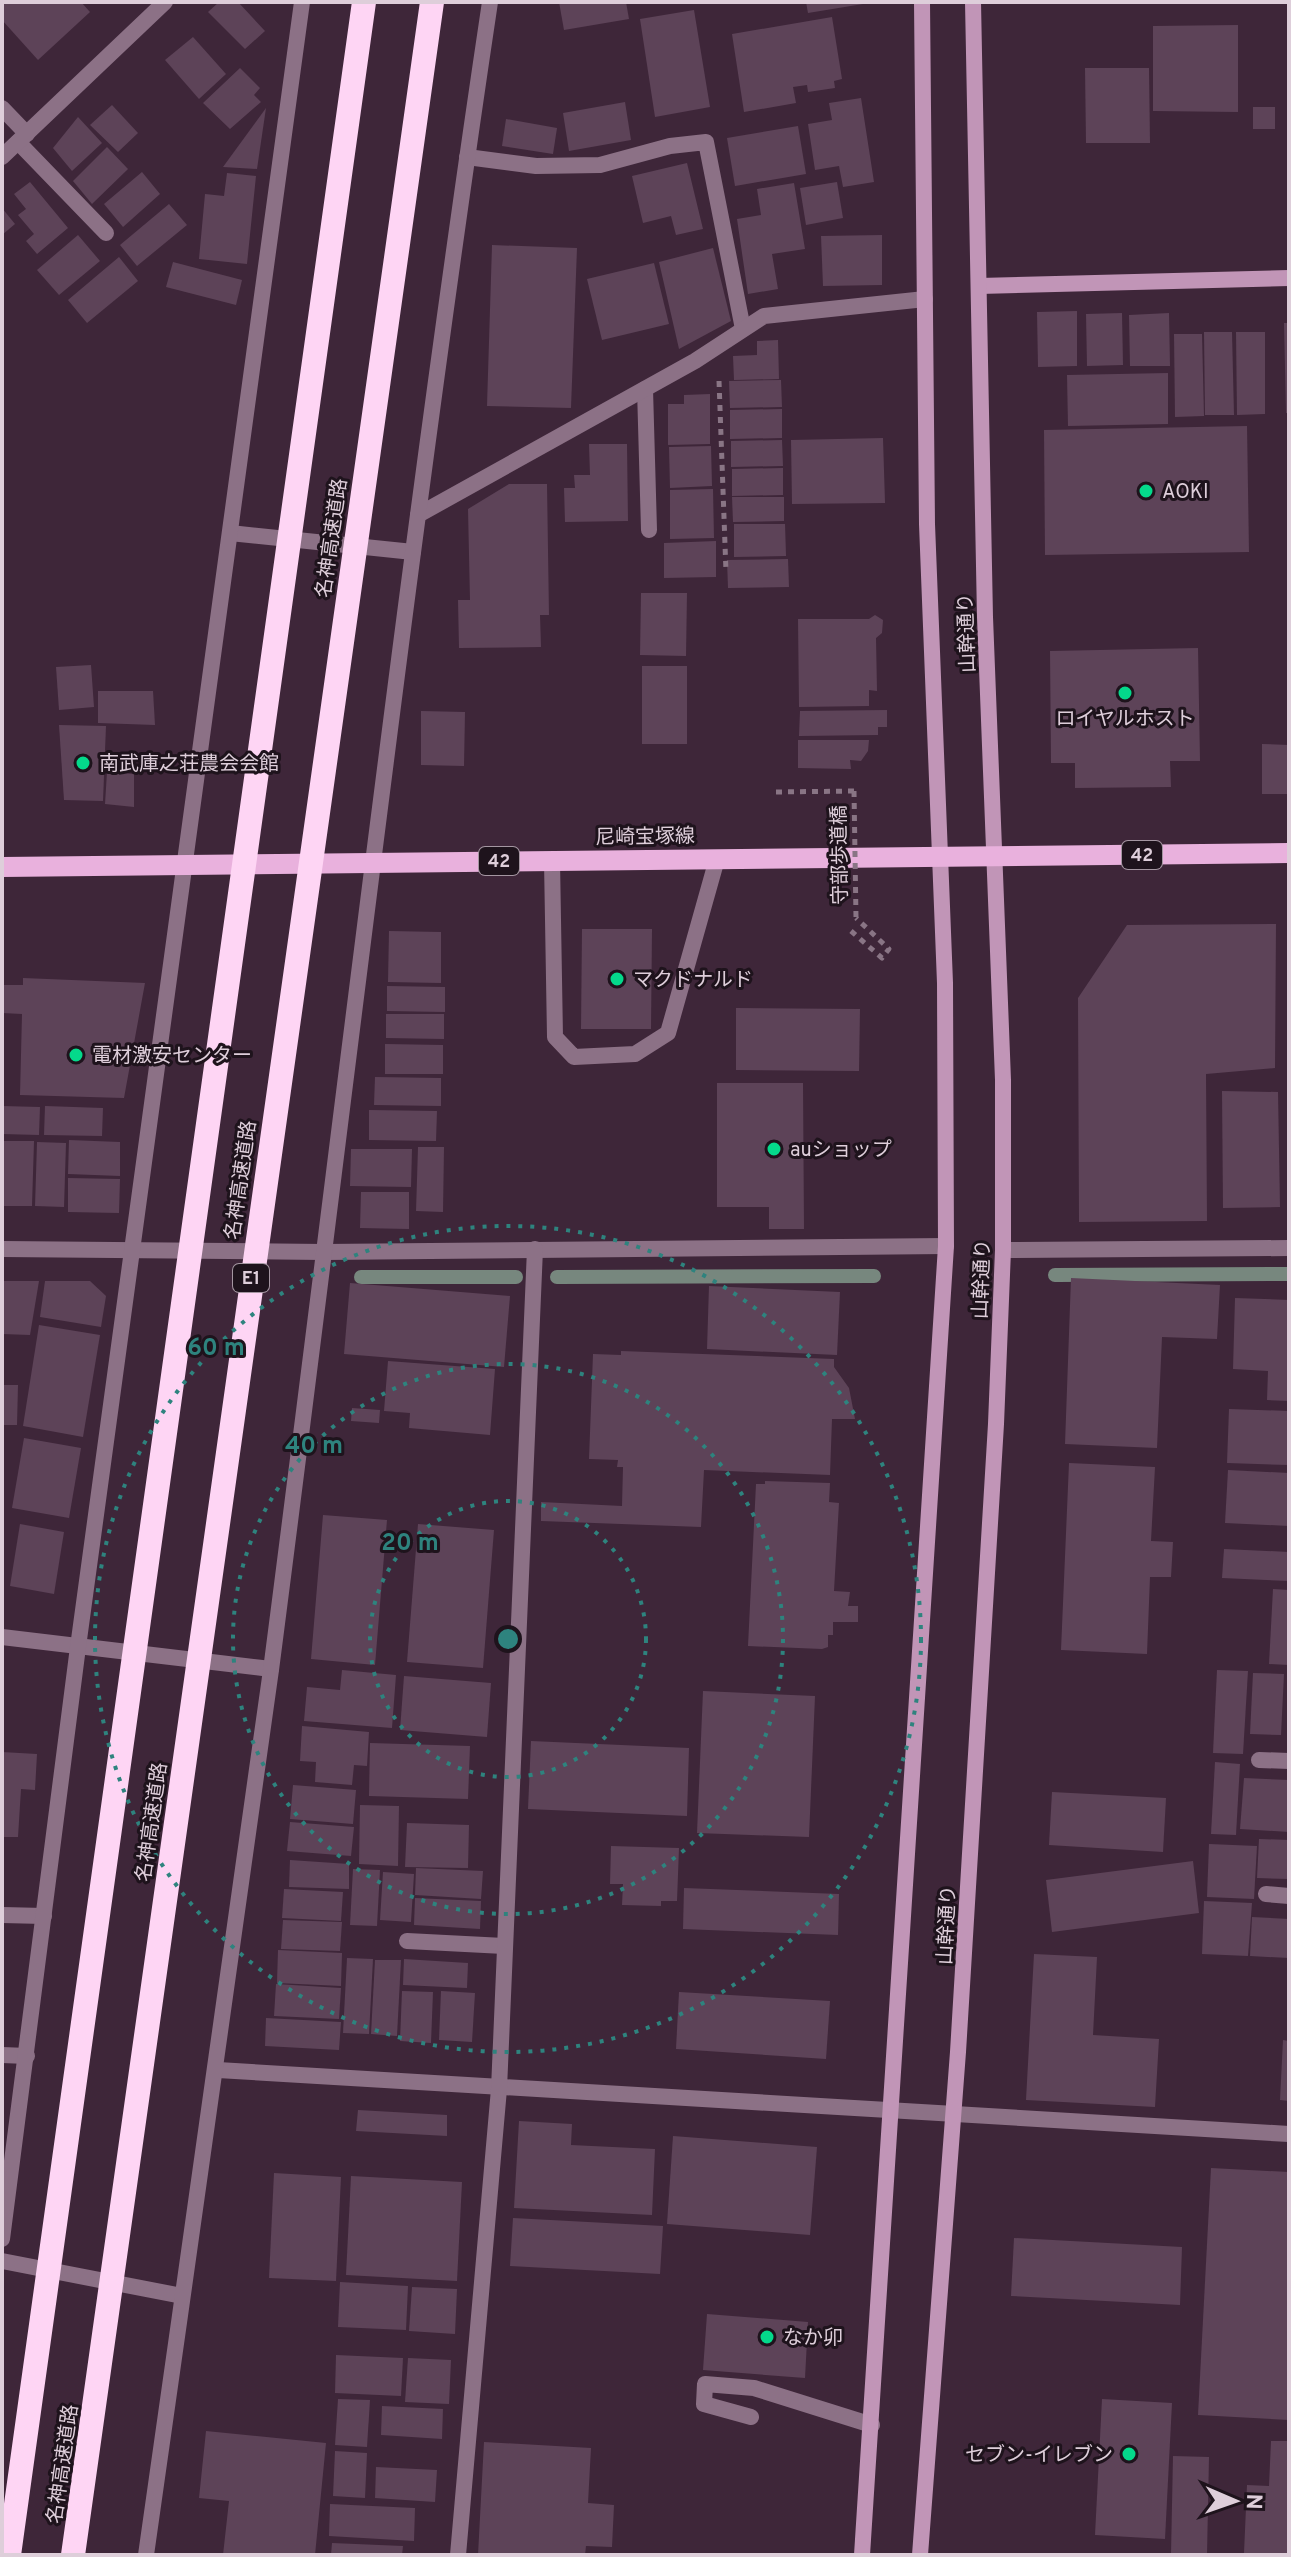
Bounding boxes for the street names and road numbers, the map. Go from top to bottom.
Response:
street label: 名神高速道路 [312,477,354,600]
street label: 山幹通り [954,593,982,673]
street label: 守部歩道橋 [827,805,855,905]
street label: 尼崎宝塚線 [595,824,695,852]
road number: 42 [1122,841,1162,869]
road number: 42 [479,847,519,875]
street label: 名神高速道路 [221,1119,263,1242]
street label: 山幹通り [969,1239,997,1319]
road number: E1 [233,1264,269,1292]
street label: 名神高速道路 [132,1761,174,1884]
street label: 山幹通り [933,1884,963,1966]
street label: 名神高速道路 [43,2403,85,2526]

